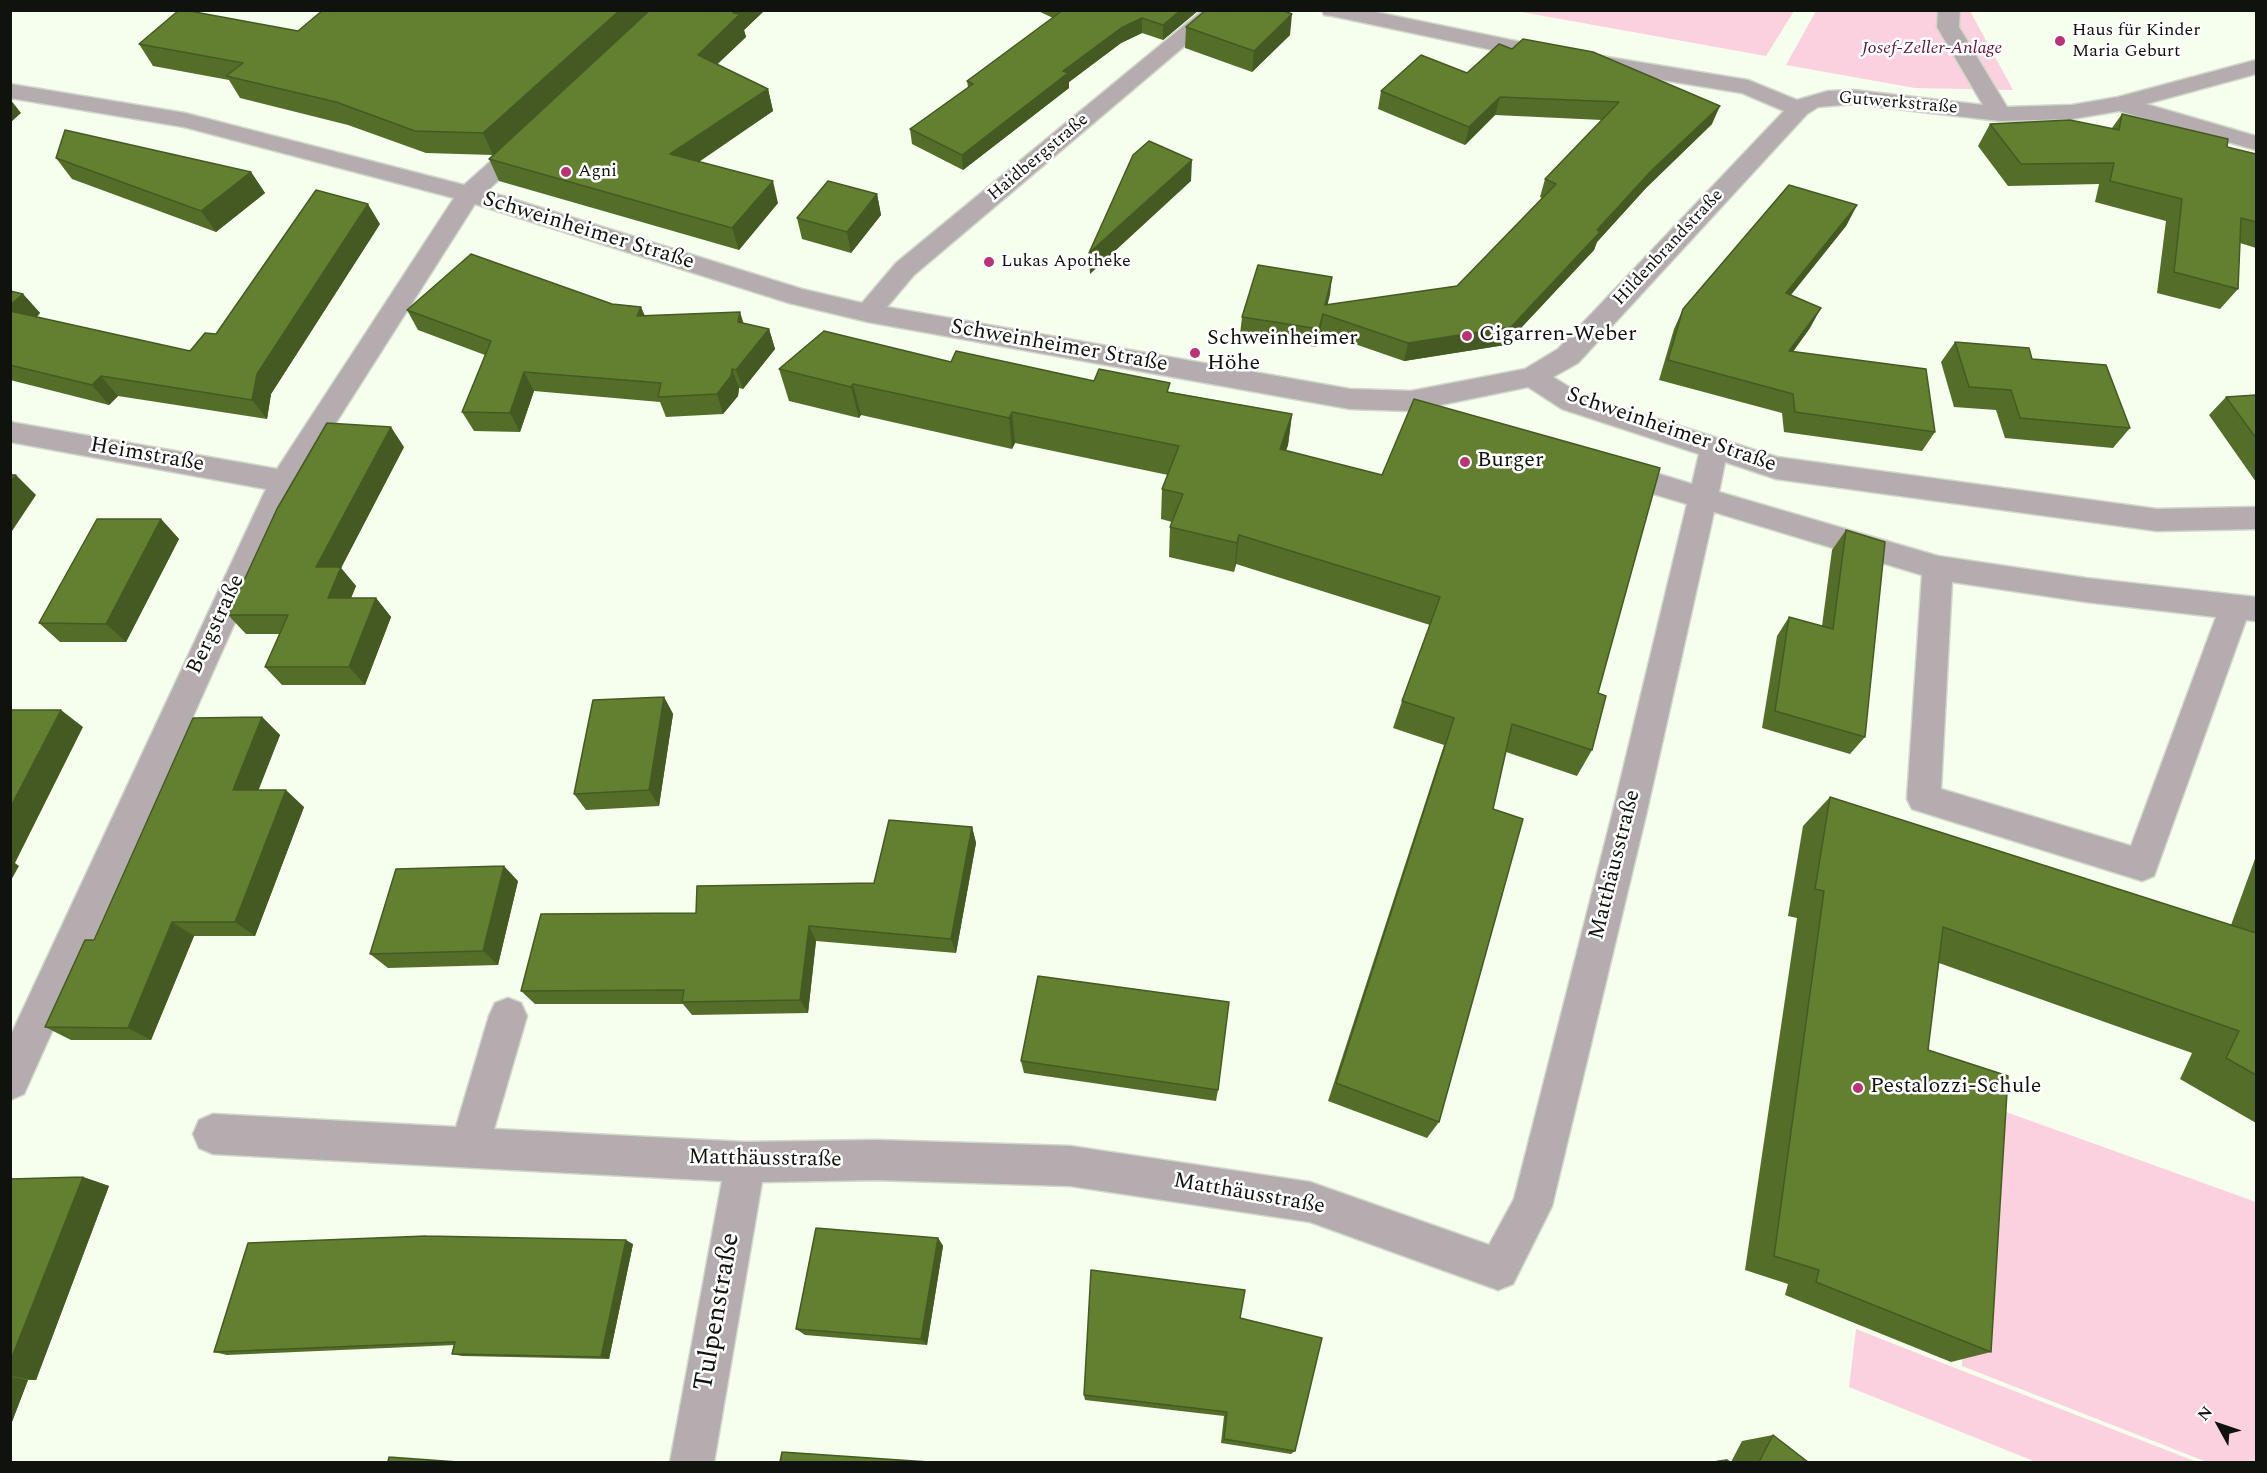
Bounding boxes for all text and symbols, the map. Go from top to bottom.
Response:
place label: Haus für Kinder Maria Geburt [2072,20,2200,63]
marker: Haus für Kinder Maria Geburt [2053,34,2067,48]
park label: Josef-Zeller-Anlage [1862,38,2002,60]
street label: Gutwerkstraße [1838,88,1958,120]
street label: Haidbergstraße [984,110,1094,206]
place label: Agni [578,161,617,183]
marker: Agni [559,165,573,179]
street label: Hildenbrandstraße [1610,185,1728,311]
street label: Schweinheimer Straße [479,187,697,277]
place label: Lukas Apotheke [1001,251,1131,273]
marker: Lukas Apotheke [982,255,996,269]
street label: Schweinheimer Straße [948,315,1170,379]
place label: Cigarren-Weber [1479,323,1637,349]
place label: Schweinheimer Höhe [1207,327,1358,378]
marker: Cigarren-Weber [1460,329,1474,343]
marker: Schweinheimer Höhe [1188,346,1202,360]
street label: Schweinheimer Straße [1563,383,1779,479]
street label: Heimstraße [88,433,206,479]
place label: Burger [1477,449,1544,475]
marker: Burger [1458,455,1472,469]
street label: Bergstraße [182,571,252,679]
street label: Matthäusstraße [1585,787,1647,943]
place label: Pestalozzi-Schule [1870,1075,2041,1101]
marker: Pestalozzi-Schule [1851,1081,1865,1095]
street label: Matthäusstraße [688,1145,842,1175]
street label: Matthäusstraße [1171,1169,1327,1221]
street label: Tulpenstraße [689,1230,749,1394]
north arrow [2189,1395,2249,1455]
text: N [2192,1401,2219,1426]

